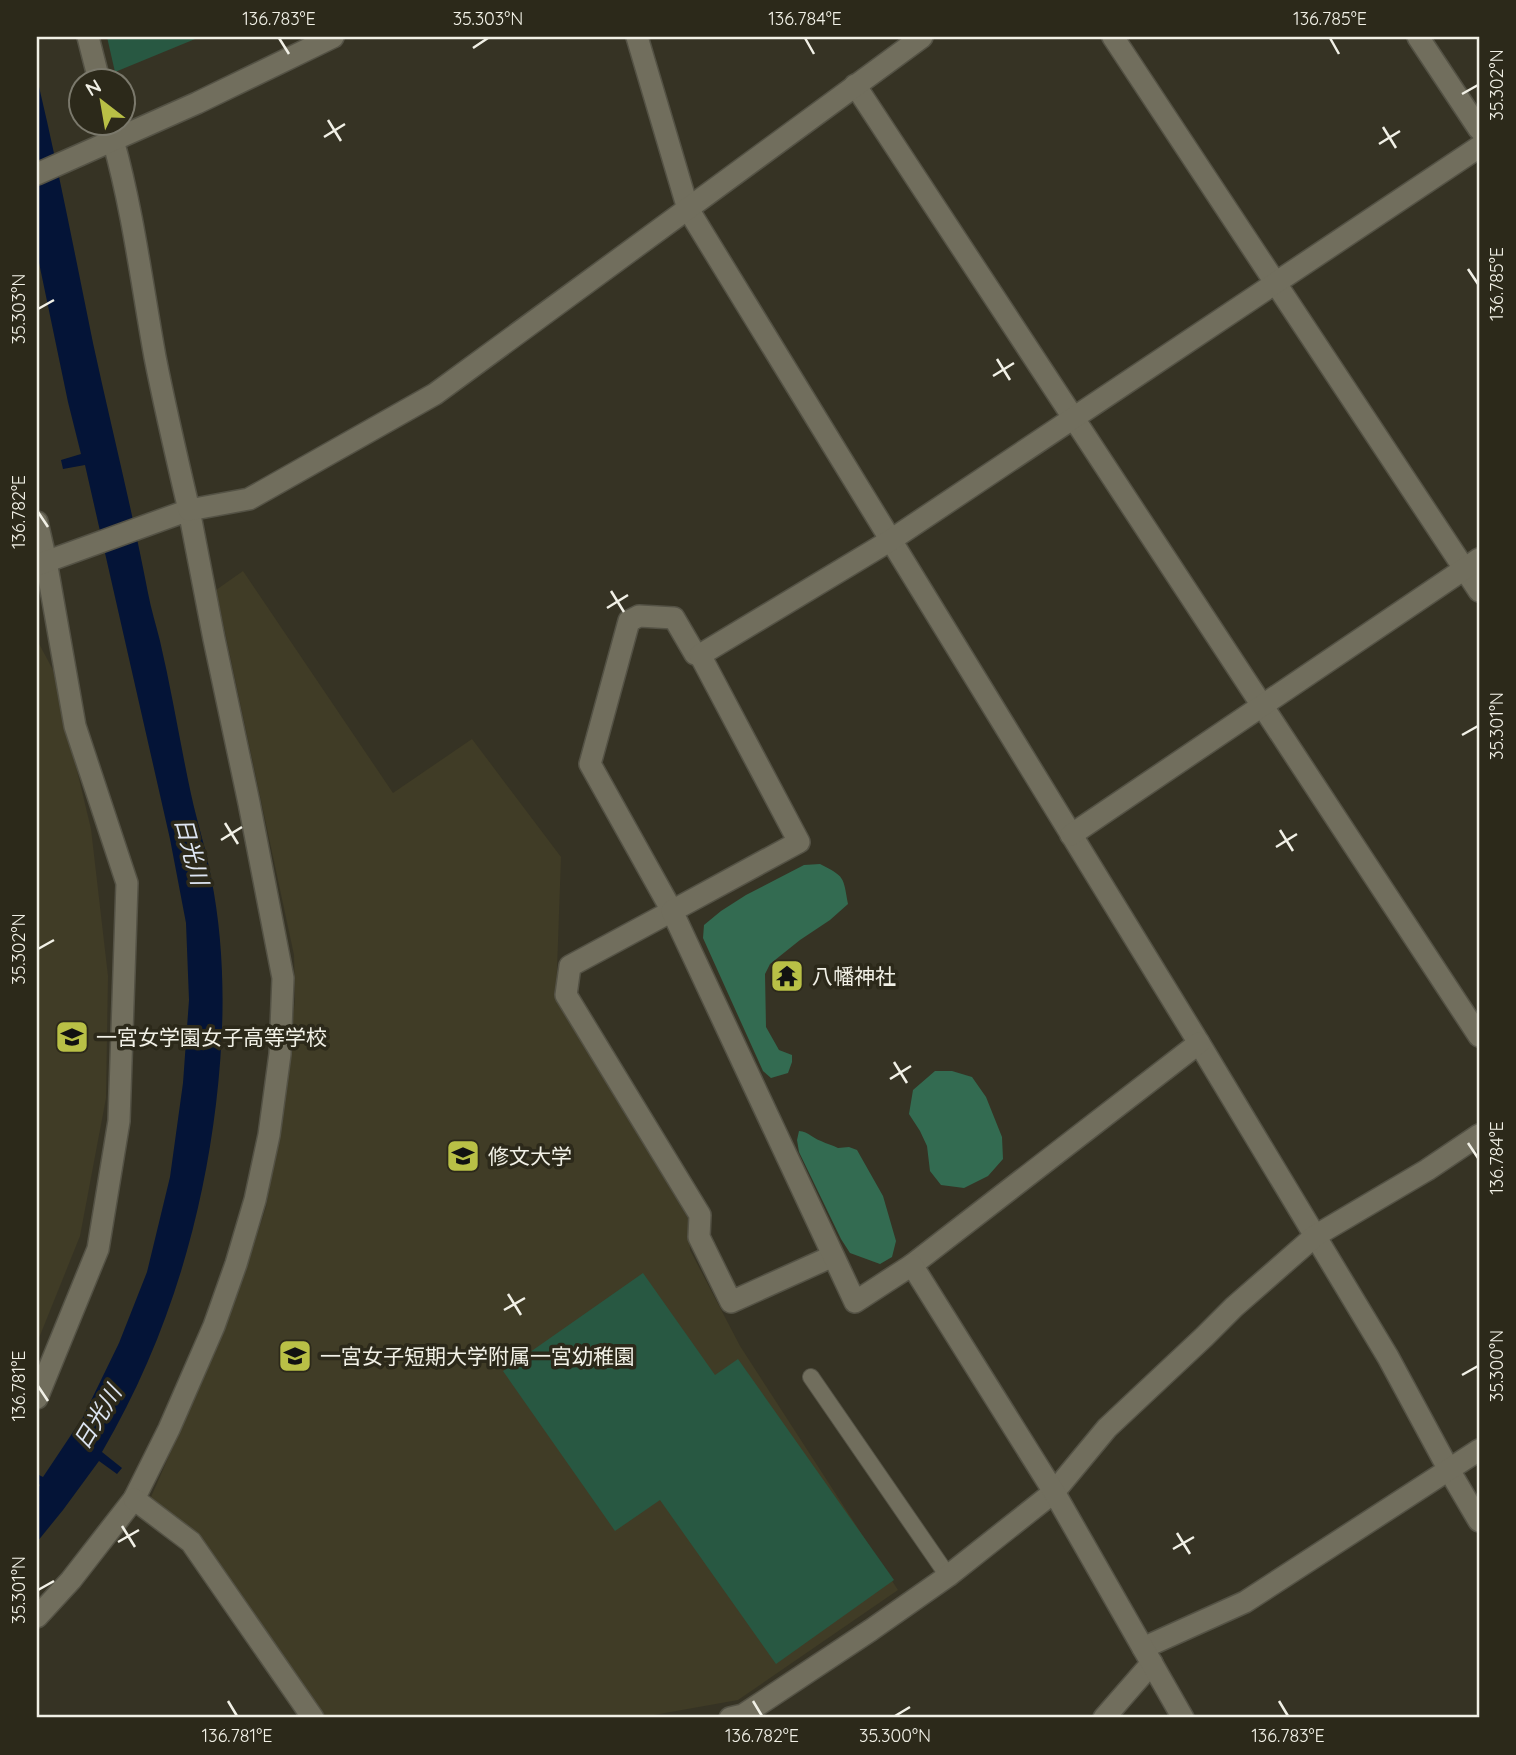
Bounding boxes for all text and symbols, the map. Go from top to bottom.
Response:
text: 136.783°E [242,7,316,30]
text: 35.303°N [453,7,523,30]
text: 136.784°E [768,7,842,30]
text: 136.785°E [1293,7,1367,30]
text: 35.302°N [1485,49,1508,121]
north arrow [66,66,136,136]
text: N [81,74,105,101]
text: 136.785°E [1485,247,1508,321]
text: 35.303°N [7,274,30,344]
text: 136.782°E [7,475,30,549]
text: 35.301°N [1485,692,1508,760]
water label: 日光川 [169,814,216,891]
text: 35.302°N [7,913,30,985]
temple icon: 八幡神社 [768,957,806,995]
place label: 八幡神社 [812,963,896,989]
school or university icon: 一宮女学園女子高等学校 [53,1018,91,1056]
place label: 一宮女学園女子高等学校 [96,1024,327,1050]
text: 136.784°E [1485,1121,1508,1195]
school or university icon: 修文大学 [444,1137,482,1175]
place label: 修文大学 [488,1143,572,1169]
text: 35.300°N [1485,1330,1508,1402]
school or university icon: 一宮女子短期大学附属一宮幼稚園 [276,1337,314,1375]
place label: 一宮女子短期大学附属一宮幼稚園 [320,1343,635,1369]
text: 136.781°E [7,1351,30,1421]
water label: 日光川 [67,1377,129,1454]
text: 35.301°N [7,1556,30,1624]
text: 136.781°E [202,1724,272,1747]
text: 136.782°E [725,1724,799,1747]
text: 35.300°N [859,1724,931,1747]
text: 136.783°E [1251,1724,1325,1747]

